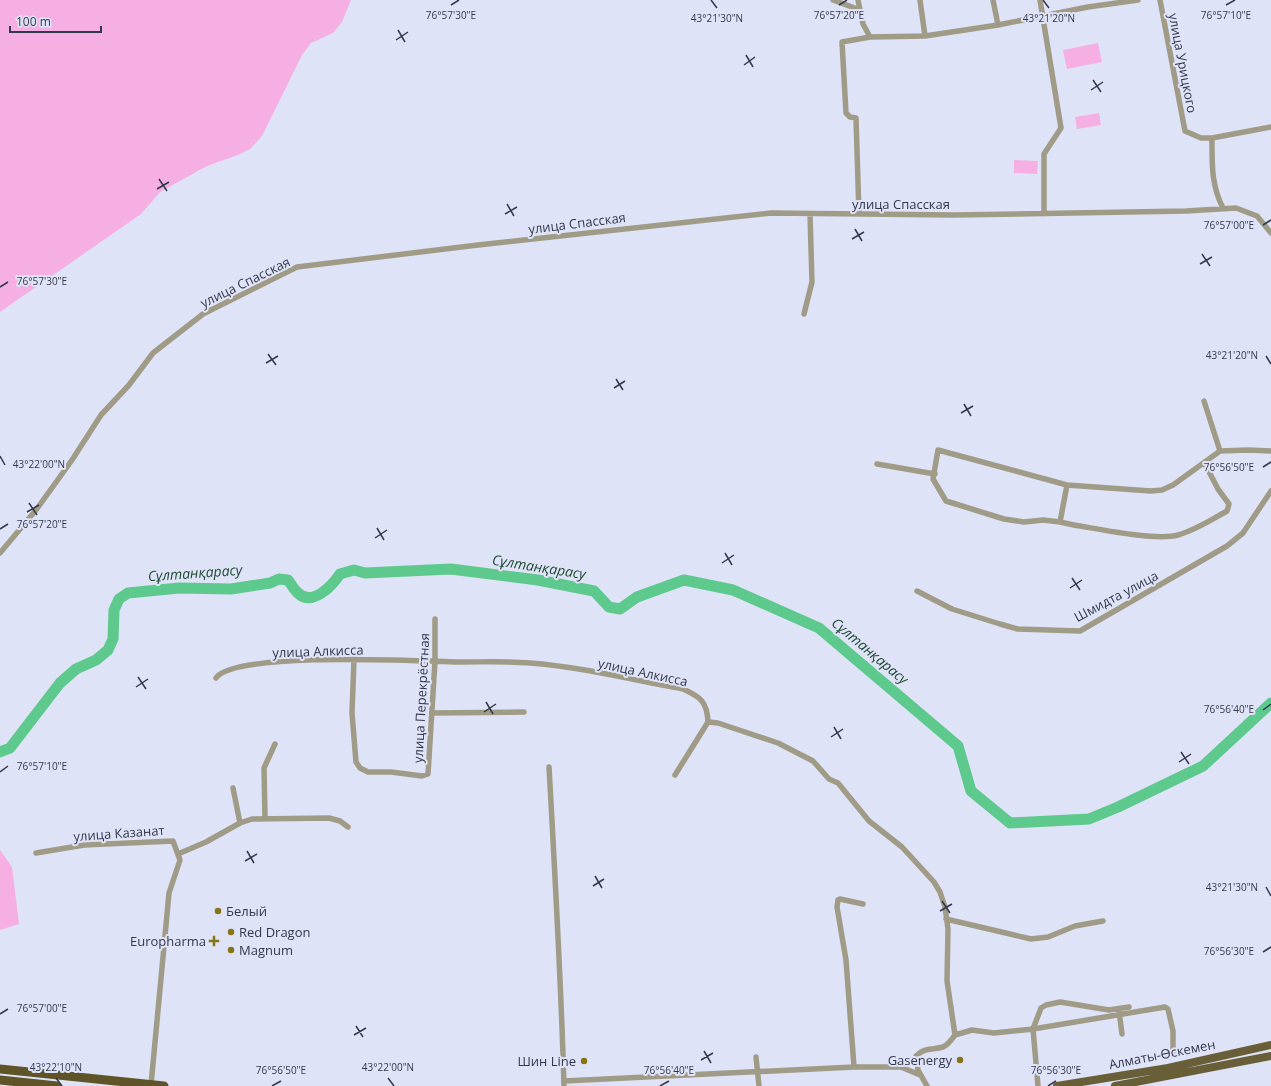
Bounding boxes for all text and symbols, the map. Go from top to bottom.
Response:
scale bar [10,8,101,34]
text: 76°57'30"E [426,8,476,22]
text: 76°57'20"E [814,8,864,22]
text: 76°57'10"E [1201,8,1251,22]
text: 43°21'30"N [691,11,743,25]
text: 43°21'20"N [1023,11,1075,25]
street label: улица Урицкого [1164,12,1202,115]
text: 100 m [16,13,51,30]
street label: улица Спасская [852,195,950,213]
street label: улица Спасская [527,208,627,238]
text: 76°57'00"E [1204,218,1254,232]
street label: улица Спасская [197,252,293,312]
text: 76°57'30"E [17,274,67,288]
text: 43°21'20"N [1206,348,1258,362]
text: 43°22'00"N [13,457,65,471]
text: 76°56'50"E [1204,460,1254,474]
text: 76°57'20"E [17,517,67,531]
water label: Сұлтанқарасу [491,550,589,584]
water label: Сұлтанқарасу [147,560,244,585]
street label: Шмидта улица [1071,566,1161,626]
water label: Сұлтанқарасу [828,613,914,689]
street label: улица Перекрёстная [409,633,433,763]
street label: улица Алкисса [272,640,364,662]
street label: улица Алкисса [596,654,690,690]
text: 76°56'40"E [1204,702,1254,716]
text: 76°57'10"E [17,759,67,773]
street label: улица Казанат [73,821,165,845]
text: 43°21'30"N [1206,880,1258,894]
place label: Белый [226,902,267,920]
marker: Белый [213,906,223,916]
place label: Red Dragon [239,923,310,941]
marker: Red Dragon [226,927,236,937]
place label: Europharma [130,932,206,950]
marker: Europharma [209,936,219,946]
place label: Magnum [239,941,293,959]
text: 76°56'30"E [1204,944,1254,958]
marker: Magnum [226,945,236,955]
text: 76°57'00"E [17,1001,67,1015]
street label: Алматы-Өскемен [1107,1035,1217,1073]
place label: Gasenergy [888,1051,952,1069]
place label: Шин Line [517,1052,576,1070]
marker: Gasenergy [955,1055,965,1065]
marker: Шин Line [579,1056,589,1066]
text: 43°22'10"N [30,1060,82,1074]
text: 43°22'00"N [362,1060,414,1074]
text: 76°56'50"E [256,1063,306,1077]
text: 76°56'40"E [644,1063,694,1077]
text: 76°56'30"E [1031,1063,1081,1077]

